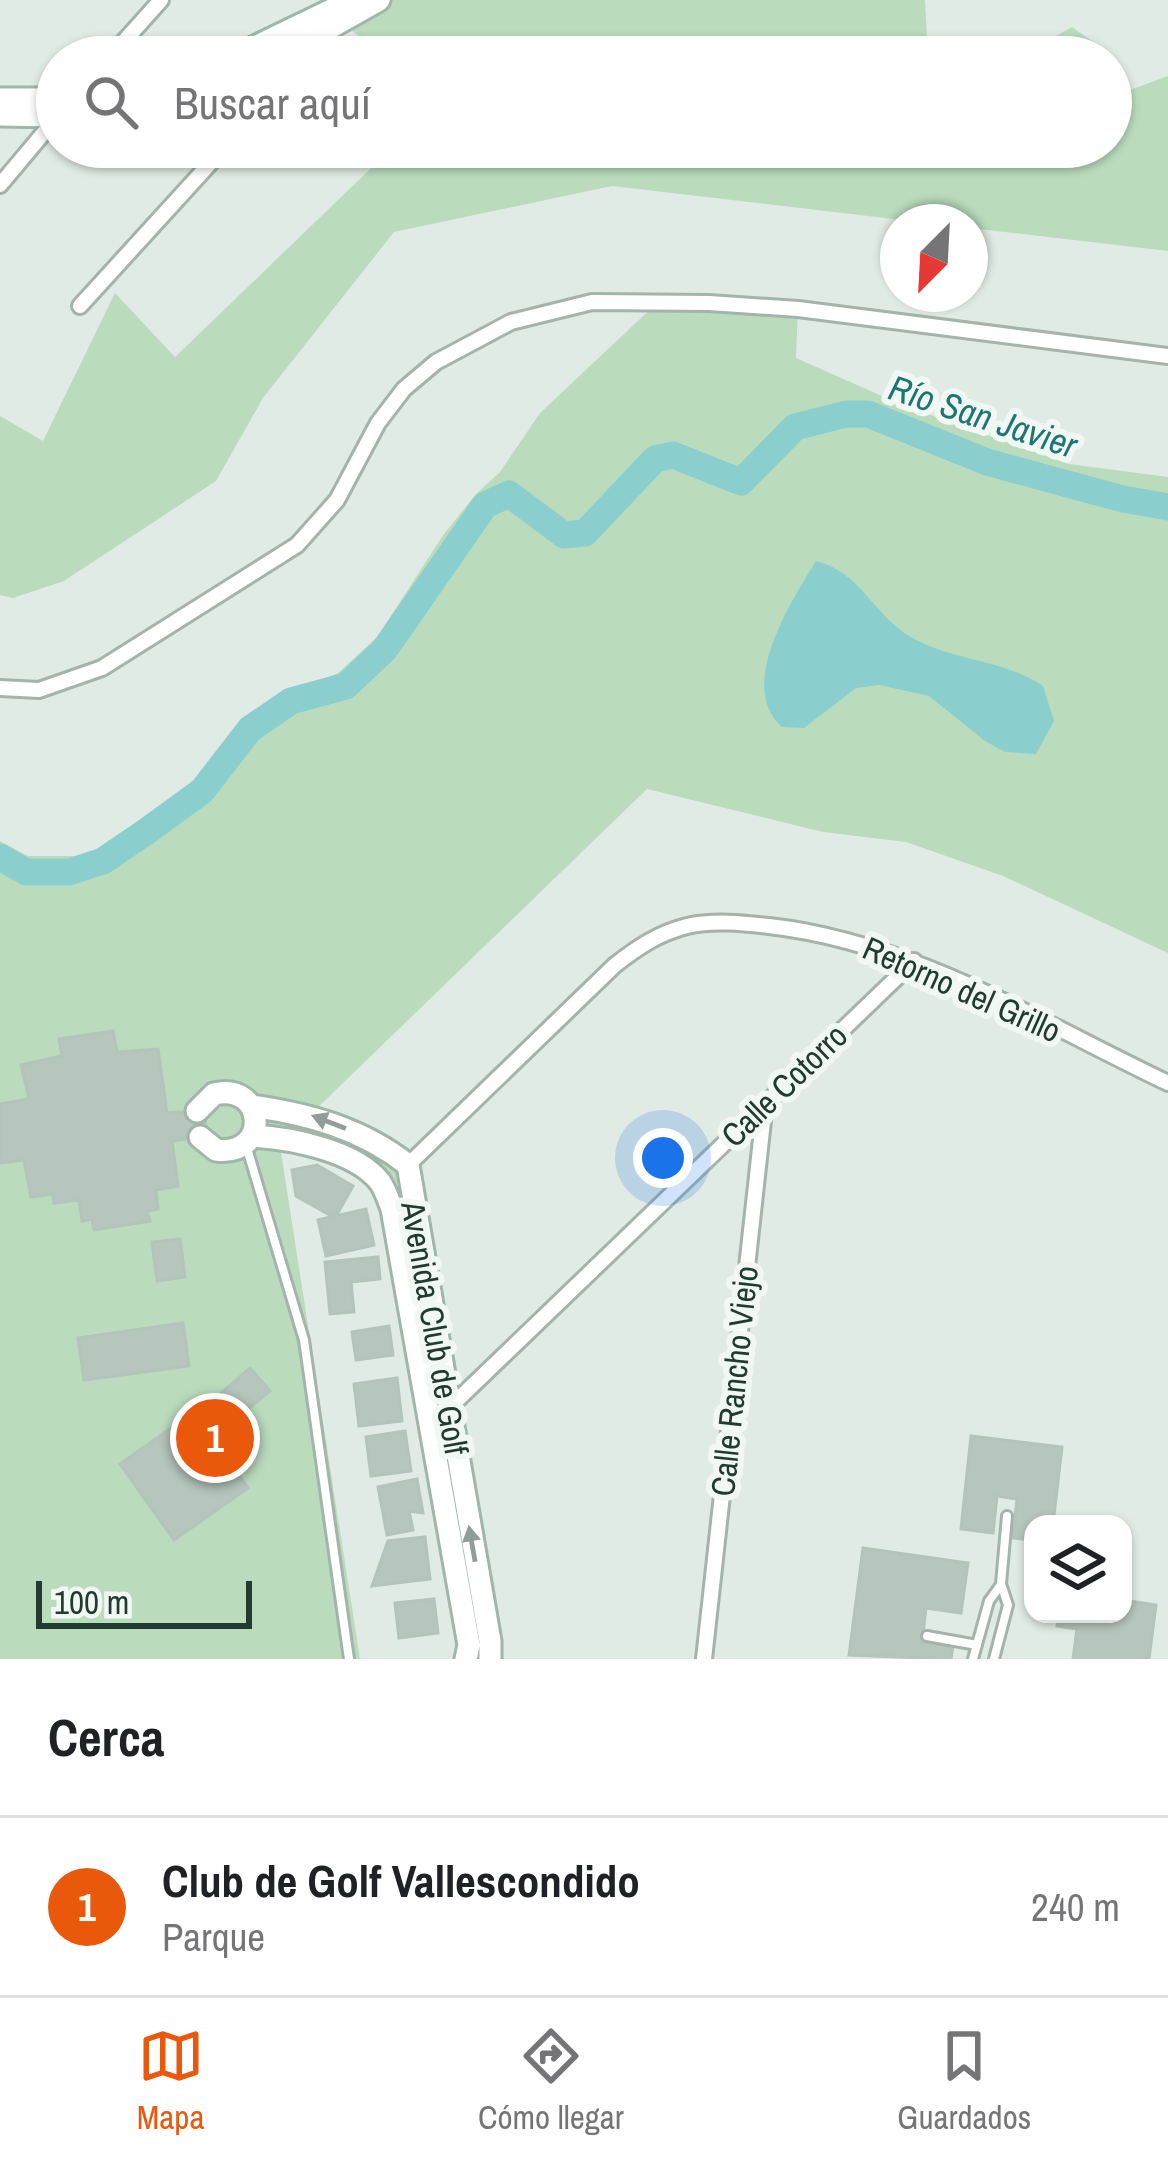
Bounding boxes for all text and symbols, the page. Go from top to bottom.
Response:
search box [36,36,1132,168]
icon: search [78,69,144,135]
text: Buscar aquí [174,72,371,133]
north arrow [880,204,988,312]
water label: Río San Javier [883,363,1084,469]
street label: Retorno del Grillo [856,926,1068,1052]
street label: Calle Cotorro [711,1014,857,1156]
one-way arrow [311,1112,347,1131]
your location [633,1128,693,1188]
street label: Avenida Club de Golf [391,1197,479,1459]
street label: Calle Rancho Viejo [700,1264,768,1498]
pin: 1 [176,1393,254,1483]
map controls [1024,1515,1132,1623]
button: layers [1024,1515,1132,1623]
one-way arrow [462,1524,481,1562]
scale bar [36,1575,252,1628]
text: 100 m [54,1580,129,1624]
text: Cerca [48,1703,164,1772]
text: Club de Golf Vallescondido [162,1850,640,1911]
text: 1 [78,1881,96,1933]
text: 240 m [1031,1881,1120,1933]
text: Parque [162,1911,265,1963]
tab: Mapa [137,2023,204,2139]
tab: Cómo llegar [478,2023,624,2139]
tab: Guardados [897,2023,1031,2139]

